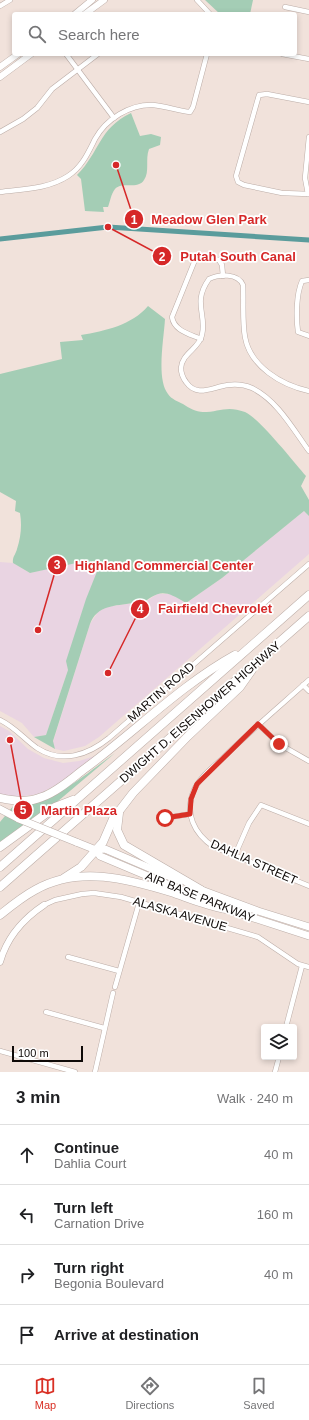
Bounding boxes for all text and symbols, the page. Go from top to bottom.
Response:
search box [12,12,297,56]
icon: search [26,23,48,45]
text: Search here [58,26,140,43]
callout: Meadow Glen Park [124,207,275,232]
text: Meadow Glen Park [151,212,268,227]
text: 1 [131,213,138,227]
callout: Putah South Canal [152,244,304,269]
text: Putah South Canal [180,249,296,264]
text: 2 [159,250,166,264]
callout: Highland Commercial Center [47,553,262,578]
text: 3 [54,558,61,572]
text: Highland Commercial Center [75,558,253,573]
callout: Fairfield Chevrolet [130,596,280,621]
text: Fairfield Chevrolet [158,601,273,616]
text: 4 [137,602,144,616]
street label: DWIGHT D. EISENHOWER HIGHWAY [117,638,283,786]
street label: MARTIN ROAD [125,659,197,725]
route end [270,735,288,753]
callout: Martin Plaza [13,798,125,823]
text: 5 [20,803,27,817]
text: Martin Plaza [41,803,118,818]
route start [156,809,174,827]
street label: DAHLIA STREET [209,837,300,888]
street label: AIR BASE PARKWAY [143,869,257,925]
street label: ALASKA AVENUE [131,894,229,934]
map controls [261,1024,297,1060]
button: layers [261,1024,297,1060]
scale bar [12,1044,83,1063]
text: 100 m [18,1047,49,1059]
text: 3 min [16,1088,60,1107]
text: Walk · 240 m [217,1091,293,1106]
text: Continue [54,1139,119,1156]
icon: ahead [16,1144,38,1166]
text: 40 m [264,1147,293,1162]
text: Dahlia Court [54,1156,126,1171]
text: Turn left [54,1199,113,1216]
icon: left [16,1204,38,1226]
text: 160 m [257,1207,293,1222]
text: Carnation Drive [54,1216,144,1231]
text: Turn right [54,1259,124,1276]
icon: right [16,1264,38,1286]
text: 40 m [264,1267,293,1282]
text: Begonia Boulevard [54,1276,164,1291]
icon: arrive [16,1324,38,1346]
text: Arrive at destination [54,1326,199,1343]
tab: Map [34,1375,56,1411]
tab: Directions [125,1375,174,1411]
tab: Saved [243,1375,274,1411]

